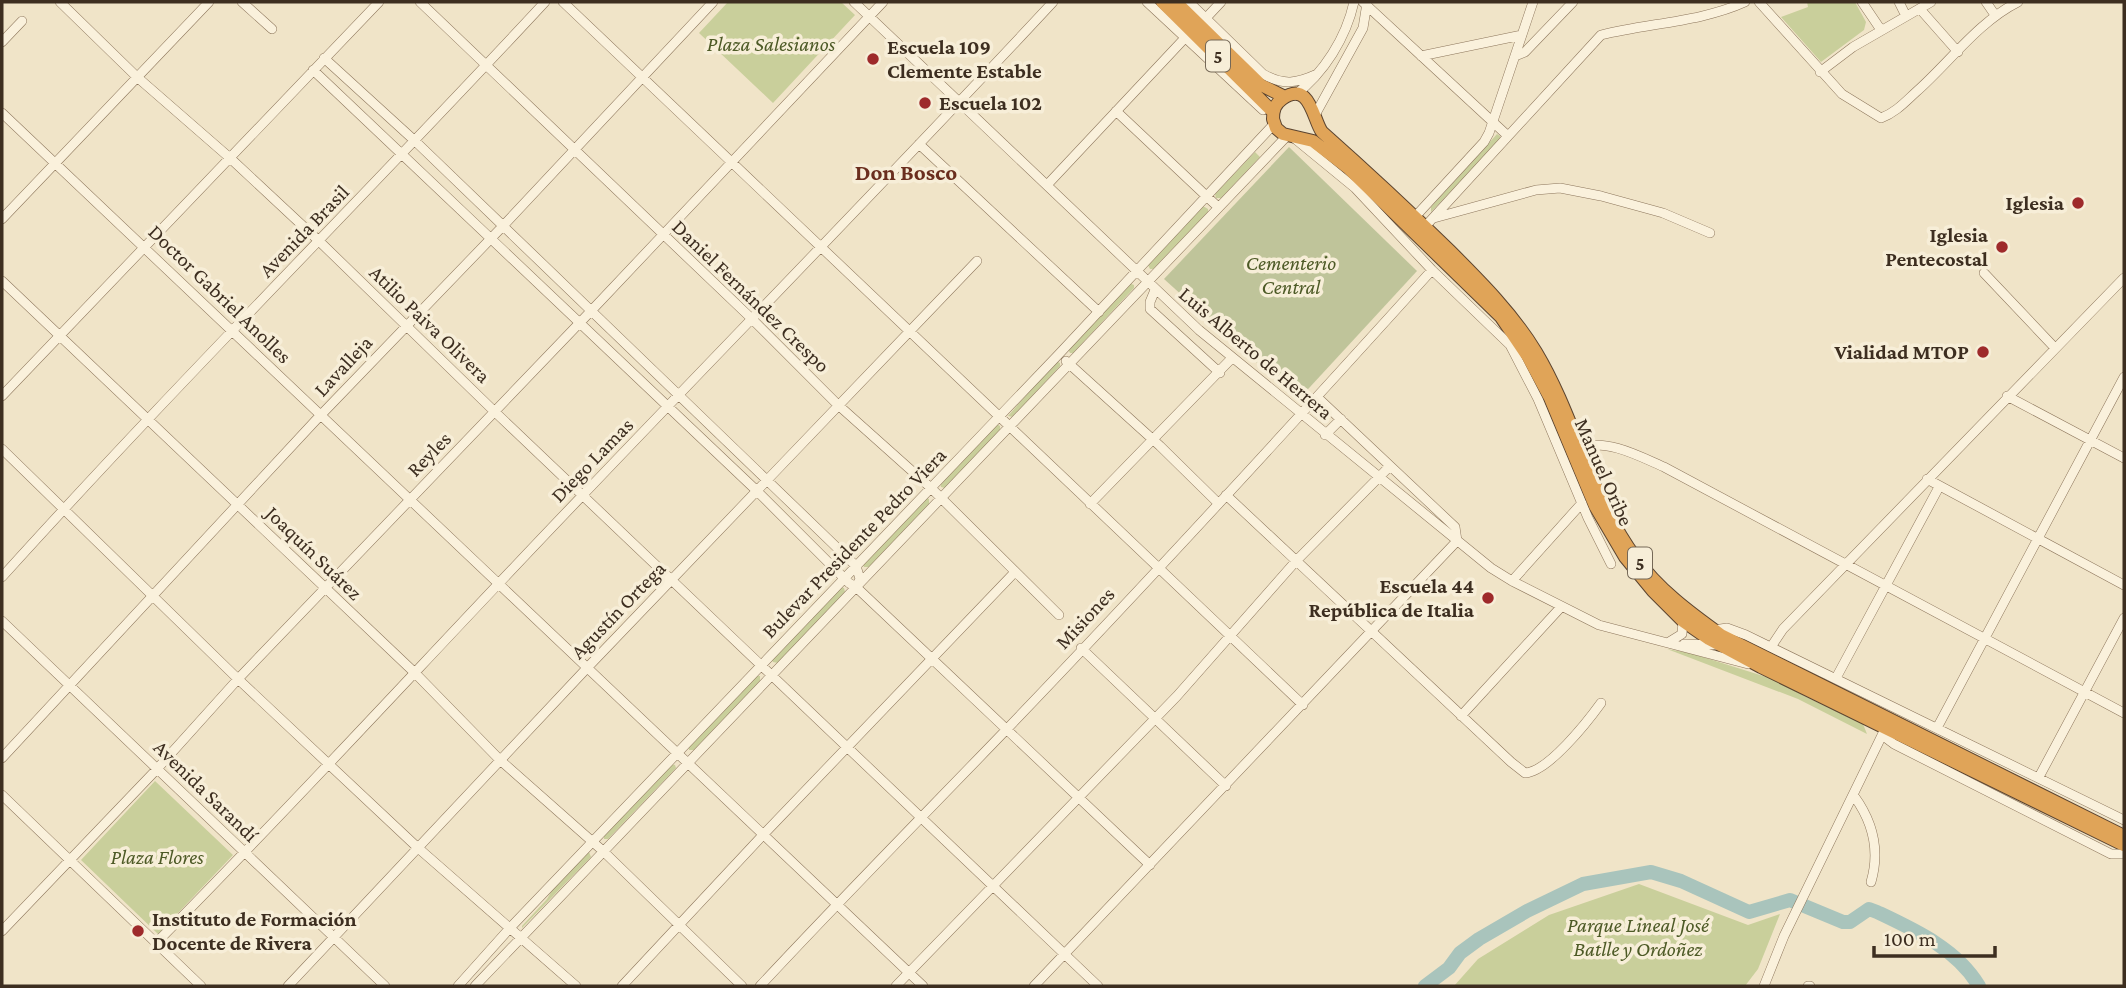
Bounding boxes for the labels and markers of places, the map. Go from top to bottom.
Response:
place label: Escuela 109 Clemente Estable [887,35,1042,83]
marker: Escuela 109 Clemente Estable [865,51,881,67]
place label: Escuela 102 [939,91,1042,115]
marker: Escuela 102 [917,95,933,111]
place label: Iglesia [2006,191,2065,215]
marker: Iglesia [2070,195,2086,211]
place label: Iglesia Pentecostal [1885,223,1989,271]
marker: Iglesia Pentecostal [1994,239,2010,255]
place label: Vialidad MTOP [1834,340,1969,364]
marker: Vialidad MTOP [1975,344,1991,360]
place label: Escuela 44 República de Italia [1308,574,1475,622]
marker: Escuela 44 República de Italia [1480,590,1496,606]
place label: Instituto de Formación Docente de Rivera [152,907,357,955]
marker: Instituto de Formación Docente de Rivera [130,923,146,939]

